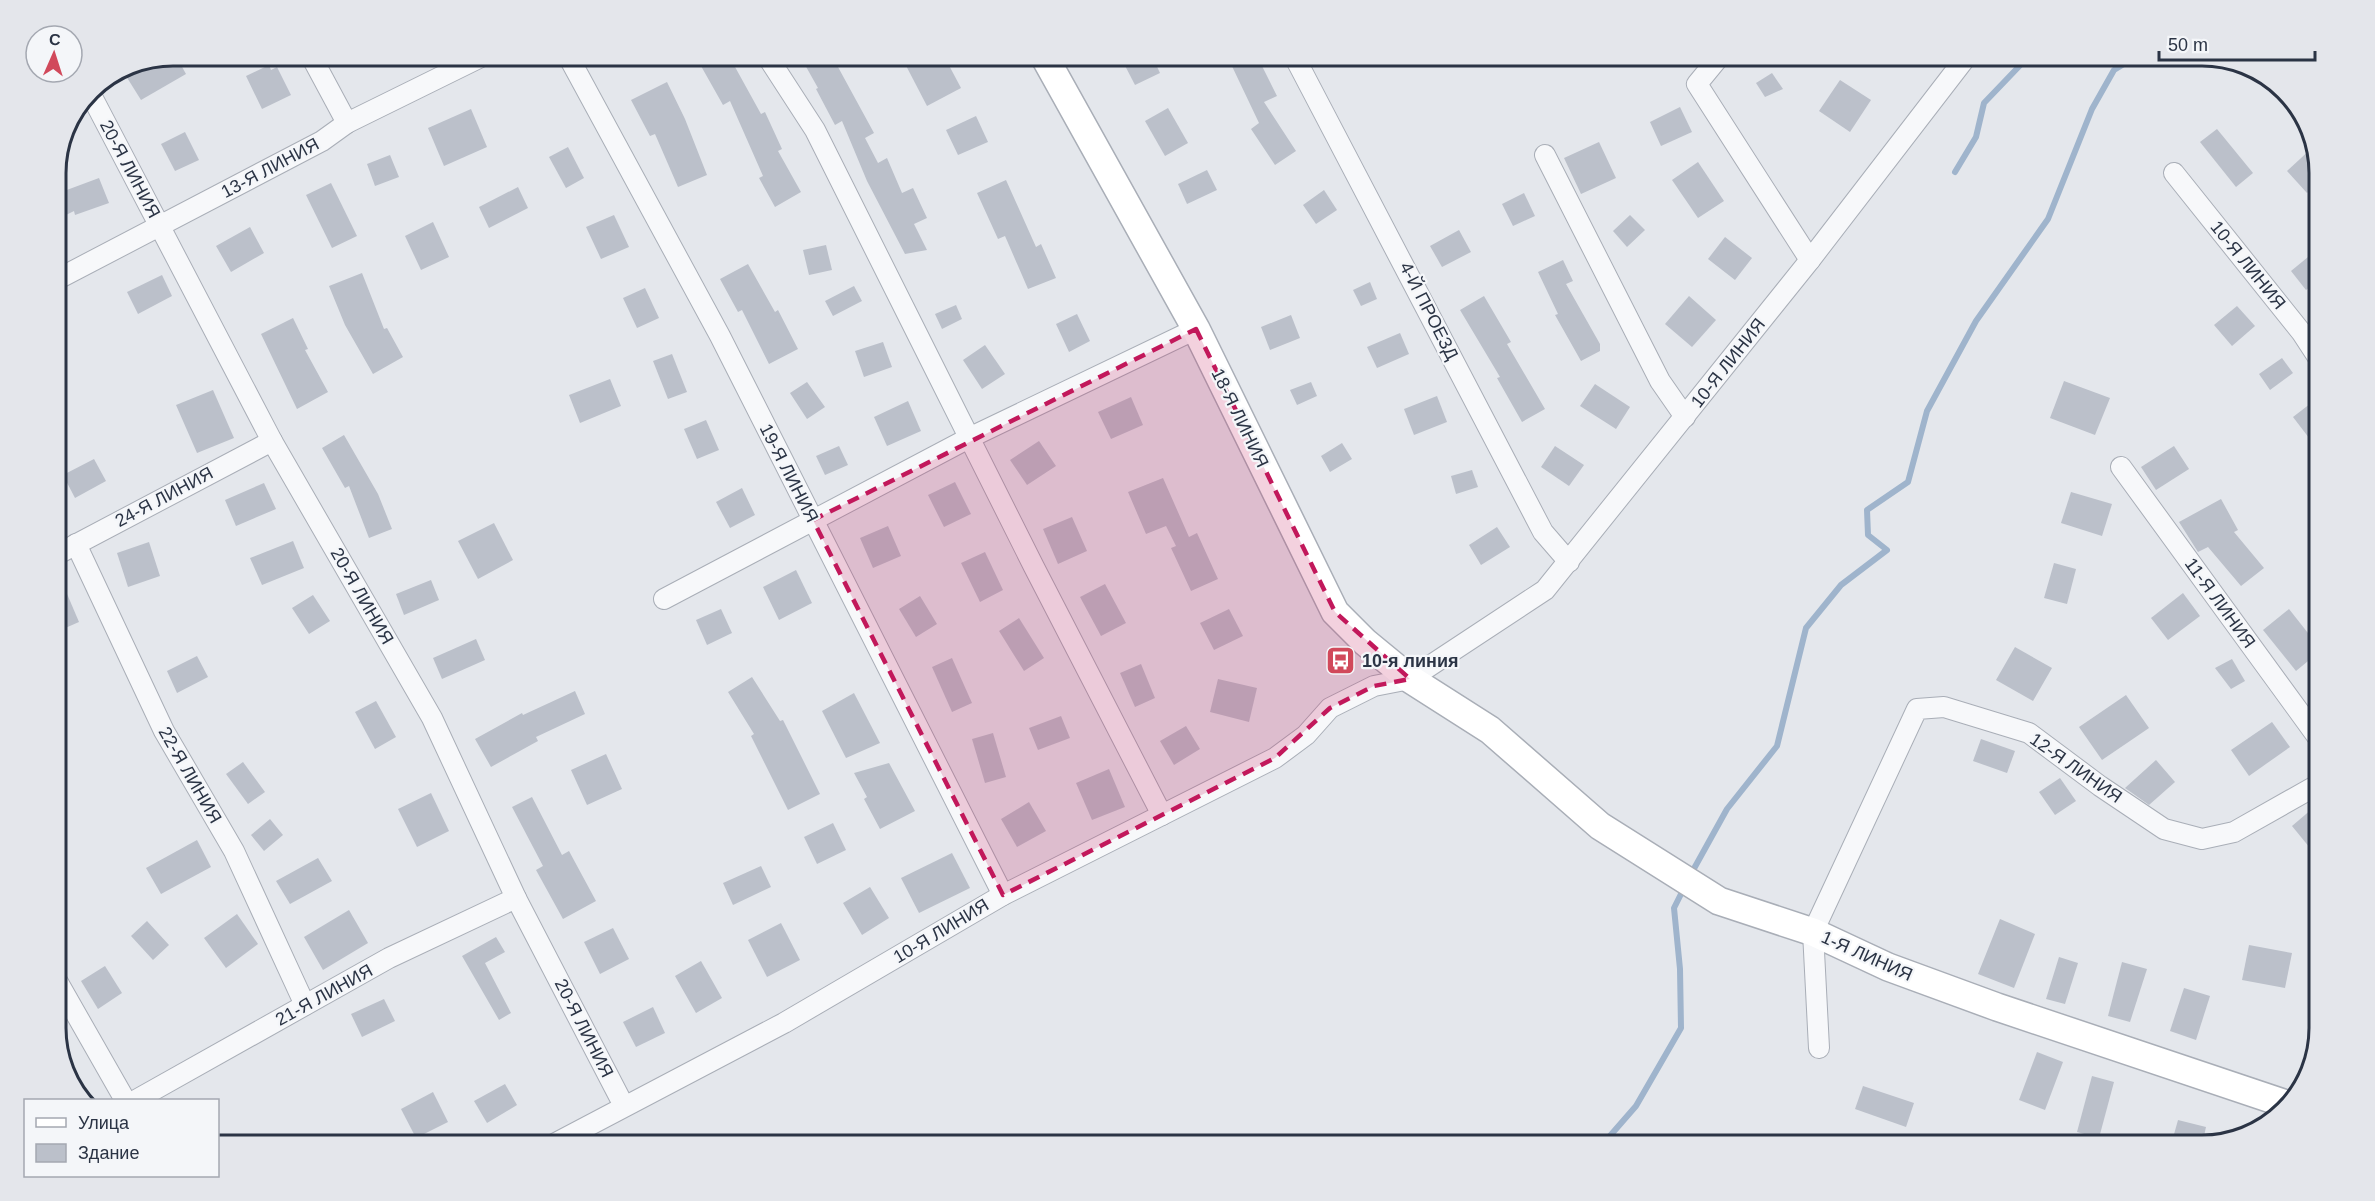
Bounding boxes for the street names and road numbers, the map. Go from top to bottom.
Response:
street label: 20-Я ЛИНИЯ [96,117,164,221]
street label: 13-Я ЛИНИЯ [218,134,322,202]
street label: 10-Я ЛИНИЯ [2206,217,2290,313]
street label: 4-Й ПРОЕЗД [1396,258,1463,363]
street label: 10-Я ЛИНИЯ [1687,314,1769,412]
street label: 18-Я ЛИНИЯ [1207,365,1273,471]
street label: 19-Я ЛИНИЯ [756,420,822,526]
street label: 24-Я ЛИНИЯ [112,463,216,531]
street label: 20-Я ЛИНИЯ [326,544,398,648]
street label: 11-Я ЛИНИЯ [2181,554,2259,652]
street label: 22-Я ЛИНИЯ [154,723,226,827]
street label: 12-Я ЛИНИЯ [2026,729,2126,807]
street label: 10-Я ЛИНИЯ [890,895,992,967]
street label: 1-Я ЛИНИЯ [1818,927,1916,985]
street label: 21-Я ЛИНИЯ [272,960,376,1030]
street label: 20-Я ЛИНИЯ [551,975,617,1081]

